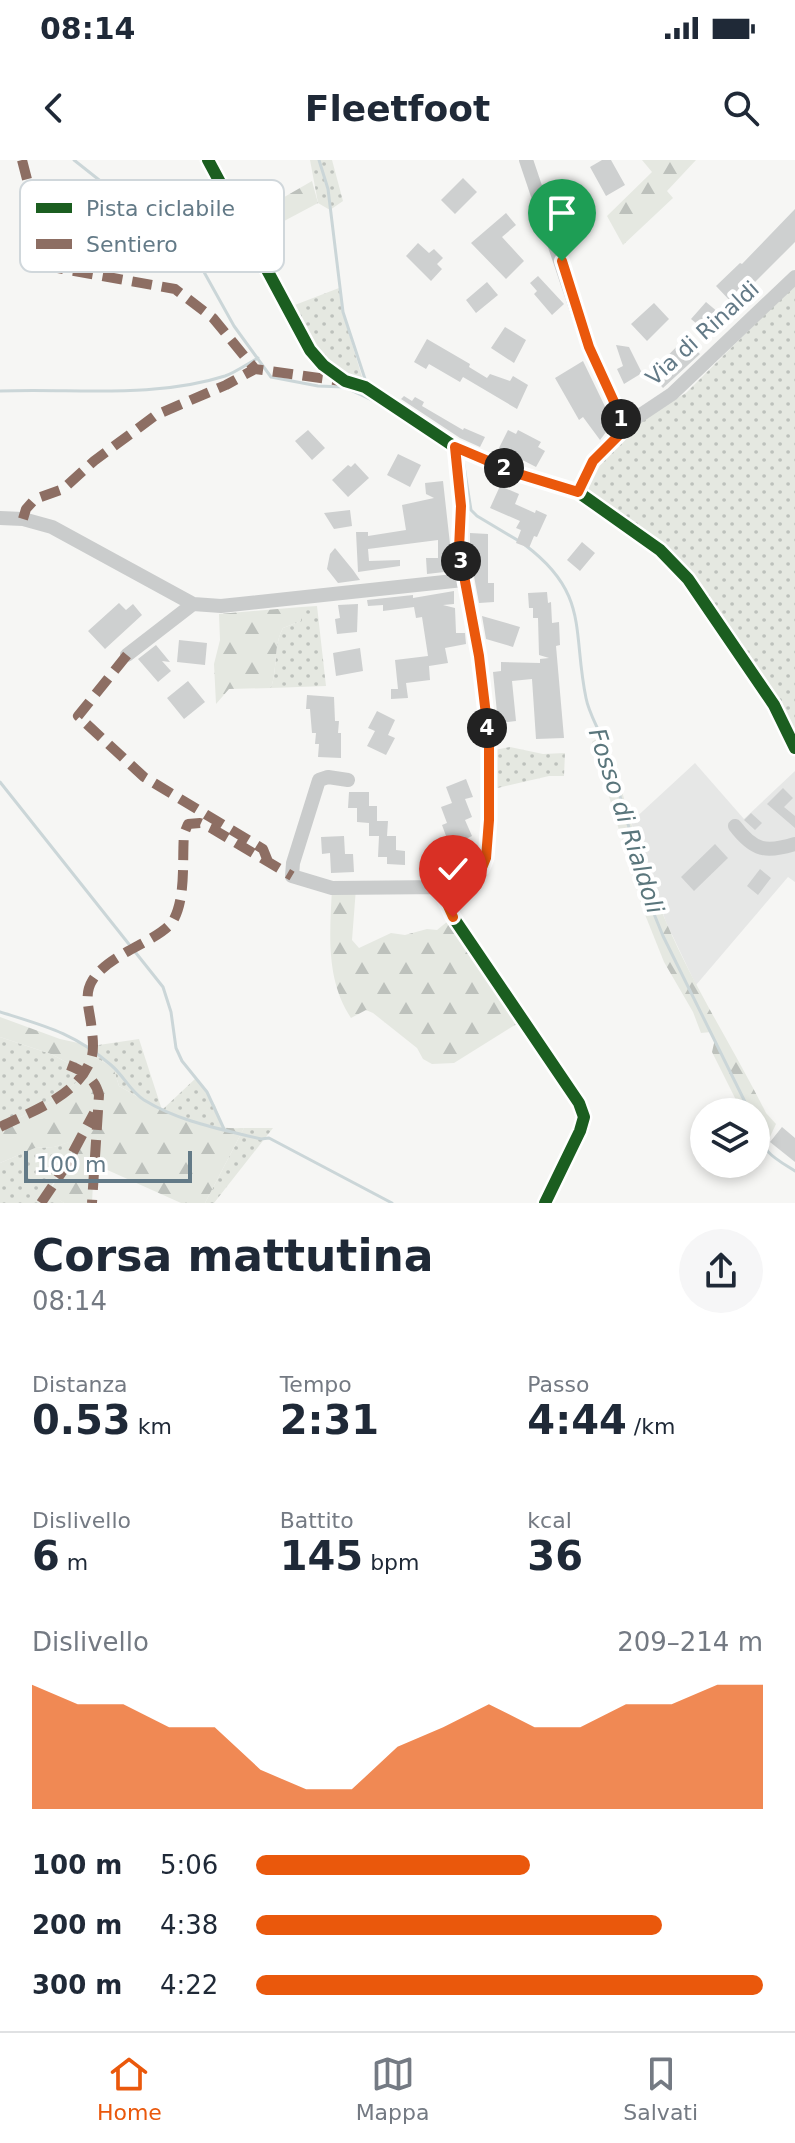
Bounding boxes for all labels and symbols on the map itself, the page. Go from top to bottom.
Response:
pin [528,179,596,261]
legend [20,180,284,272]
text: Pista ciclabile [86,196,235,221]
text: Sentiero [86,232,178,257]
street label: Via di Rinaldi [641,276,764,391]
pin: 1 [601,399,641,439]
pin: 2 [484,448,524,488]
pin: 3 [441,541,481,581]
pin: 4 [467,708,507,748]
water label: Fosso di Rialdoli [583,725,669,918]
pin [419,835,487,917]
scale bar [24,1147,192,1183]

